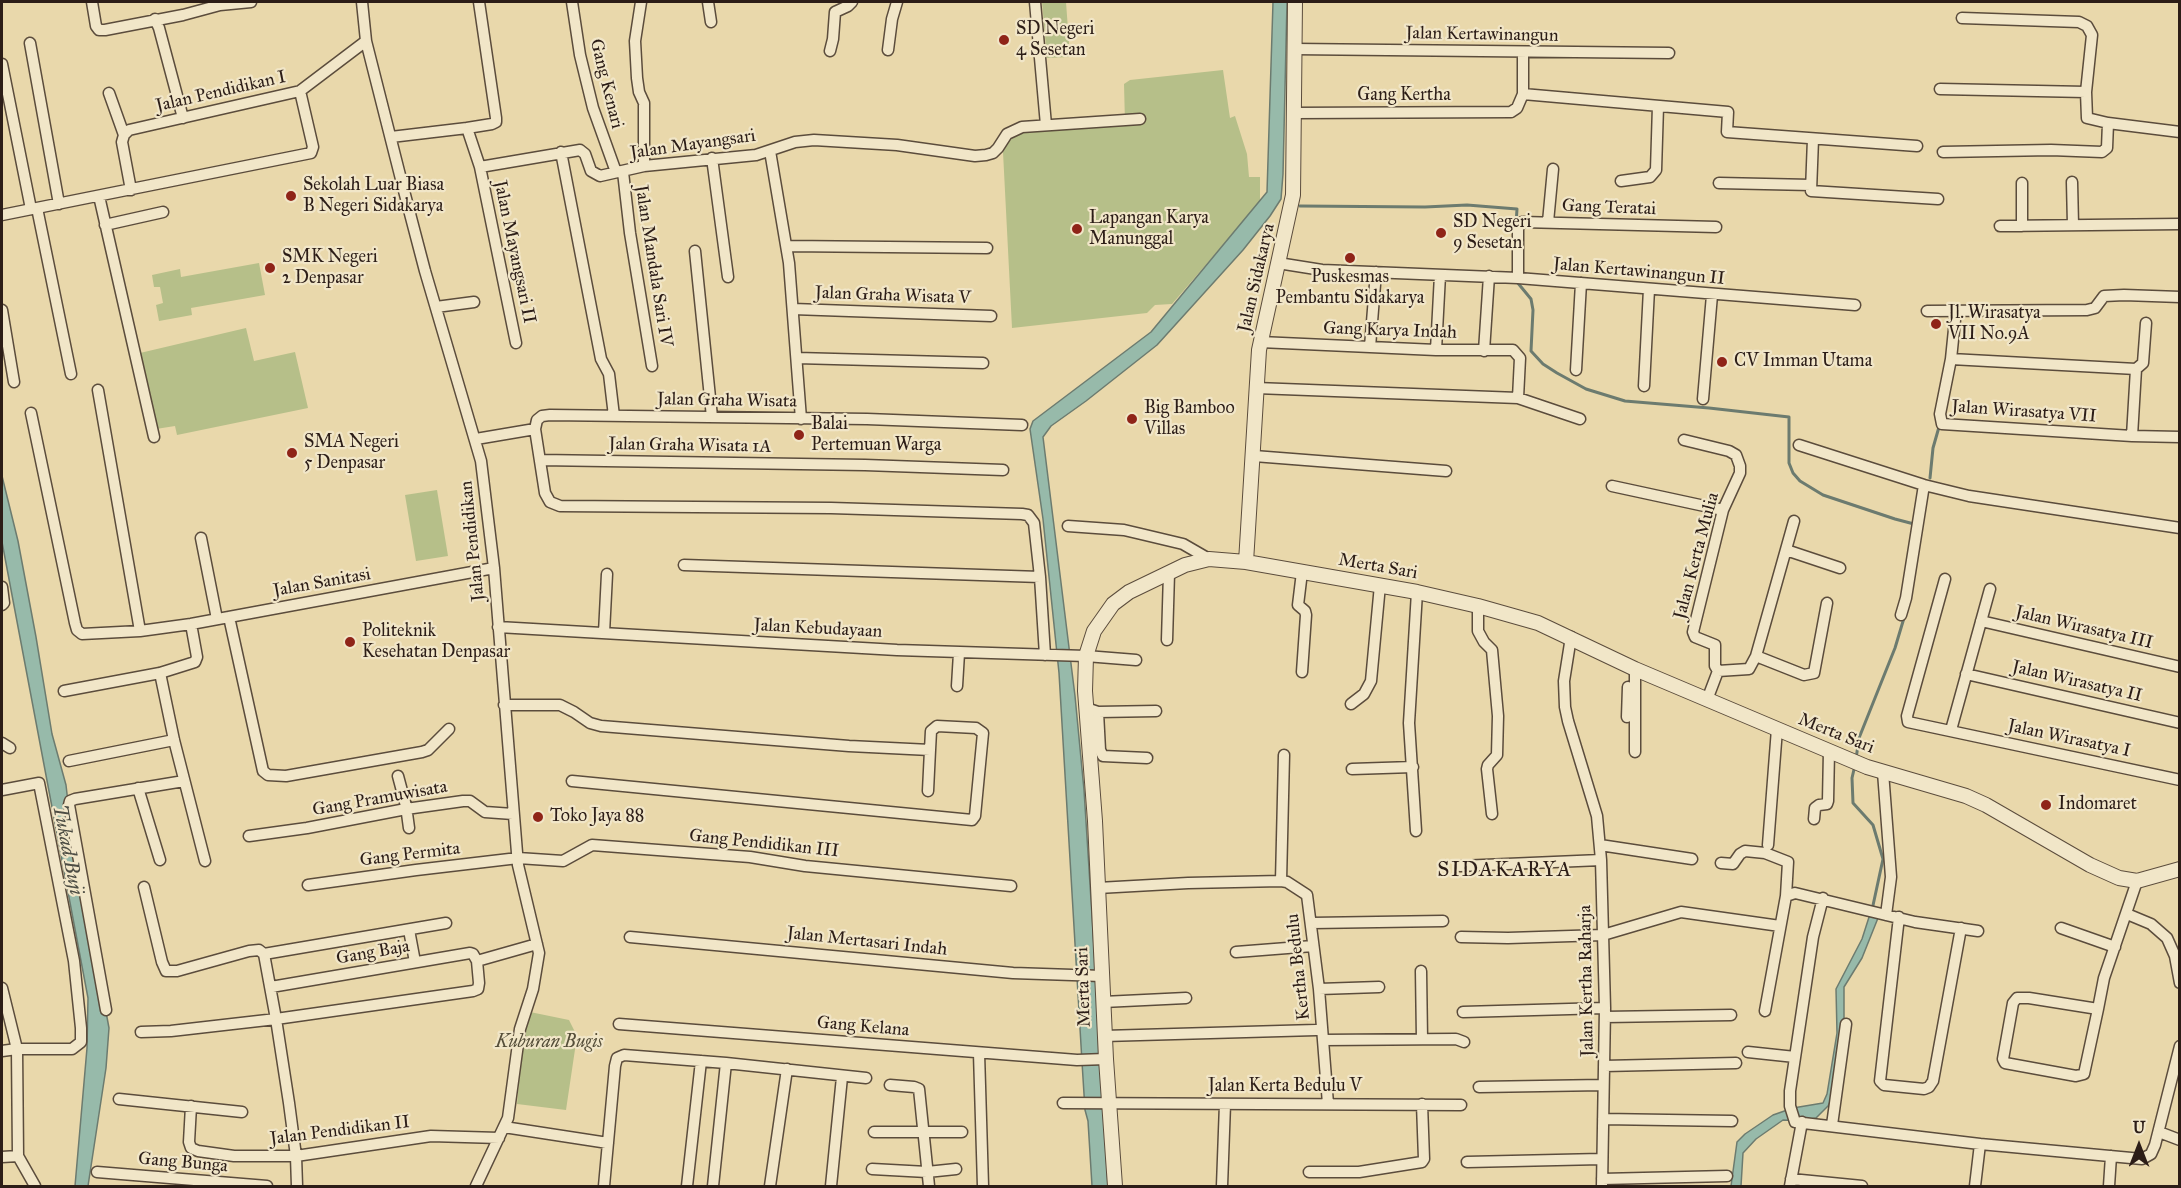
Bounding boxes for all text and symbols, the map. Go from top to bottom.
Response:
place label: SD Negeri 4 Sesetan [1016,19,1094,62]
street label: Jalan Kertawinangun [1405,23,1559,47]
marker: SD Negeri 4 Sesetan [997,33,1011,47]
street label: Gang Kenari [584,37,628,131]
street label: Jalan Pendidikan I [154,67,288,117]
street label: Gang Kertha [1357,85,1451,107]
street label: Jalan Mayangsari [629,126,757,164]
place label: Sekolah Luar Biasa B Negeri Sidakarya [303,175,444,218]
street label: Jalan Mayangsari II [488,178,540,326]
street label: Jalan Mandala Sari IV [630,184,676,348]
marker: Sekolah Luar Biasa B Negeri Sidakarya [284,189,298,203]
street label: Gang Teratai [1561,196,1657,220]
place label: Lapangan Karya Manunggal [1089,208,1209,250]
place label: SD Negeri 9 Sesetan [1453,212,1531,254]
street label: Jalan Sidakarya [1234,221,1280,335]
marker: Lapangan Karya Manunggal [1070,222,1084,236]
marker: SD Negeri 9 Sesetan [1434,226,1448,240]
place label: SMK Negeri 2 Denpasar [282,247,378,290]
marker: Puskesmas Pembantu Sidakarya [1343,251,1357,265]
street label: Jalan Kertawinangun II [1552,254,1726,290]
marker: SMK Negeri 2 Denpasar [263,261,277,275]
place label: Puskesmas Pembantu Sidakarya [1276,267,1424,310]
street label: Jalan Graha Wisata V [815,282,971,310]
place label: Jl. Wirasatya VII No.9A [1948,303,2041,346]
marker: Jl. Wirasatya VII No.9A [1929,317,1943,331]
street label: Gang Karya Indah [1323,318,1457,344]
place label: CV Imman Utama [1734,351,1872,373]
marker: CV Imman Utama [1715,355,1729,369]
street label: Jalan Graha Wisata [657,389,797,413]
street label: Jalan Wirasatya VII [1951,396,2097,428]
place label: Big Bamboo Villas [1144,398,1235,440]
marker: Big Bamboo Villas [1125,412,1139,426]
place label: Balai Pertemuan Warga [811,414,941,456]
marker: Balai Pertemuan Warga [792,428,806,442]
place label: SMA Negeri 5 Denpasar [304,432,399,474]
street label: Jalan Graha Wisata 1A [608,434,772,458]
marker: SMA Negeri 5 Denpasar [285,446,299,460]
street label: Jalan Pendidikan [456,480,490,602]
street label: Jalan Kerta Mulia [1670,490,1724,622]
street label: Merta Sari [1337,549,1419,585]
street label: Jalan Sanitasi [272,564,372,602]
street label: Jalan Wirasatya III [2013,602,2155,654]
street label: Jalan Kebudayaan [753,615,883,643]
place label: Politeknik Kesehatan Denpasar [362,621,510,664]
marker: Politeknik Kesehatan Denpasar [343,635,357,649]
street label: Jalan Wirasatya II [2010,657,2144,707]
street label: Merta Sari [1795,709,1877,759]
street label: Jalan Wirasatya I [2006,715,2132,763]
street label: Gang Pramuwisata [311,776,449,822]
place label: Indomaret [2058,794,2137,816]
marker: Indomaret [2039,798,2053,812]
water label: Tukad Buji [46,803,88,897]
place label: Toko Jaya 88 [550,806,644,828]
marker: Toko Jaya 88 [531,810,545,824]
street label: Gang Pendidikan III [688,825,840,863]
street label: Gang Permita [359,838,461,872]
district label: SIDAKARYA [1437,858,1573,884]
street label: Jalan Kertha Raharja [1575,905,1599,1057]
street label: Kertha Bedulu [1283,913,1315,1021]
street label: Jalan Mertasari Indah [786,923,948,961]
street label: Gang Baja [335,936,411,970]
street label: Merta Sari [1072,947,1096,1027]
street label: Gang Kelana [816,1012,910,1042]
park label: Kuburan Bugis [495,1032,603,1054]
street label: Jalan Kerta Bedulu V [1208,1076,1362,1098]
street label: Jalan Pendidikan II [269,1112,411,1150]
north arrow [2109,1116,2169,1176]
text: U [2133,1118,2145,1137]
street label: Gang Bunga [137,1148,229,1178]

